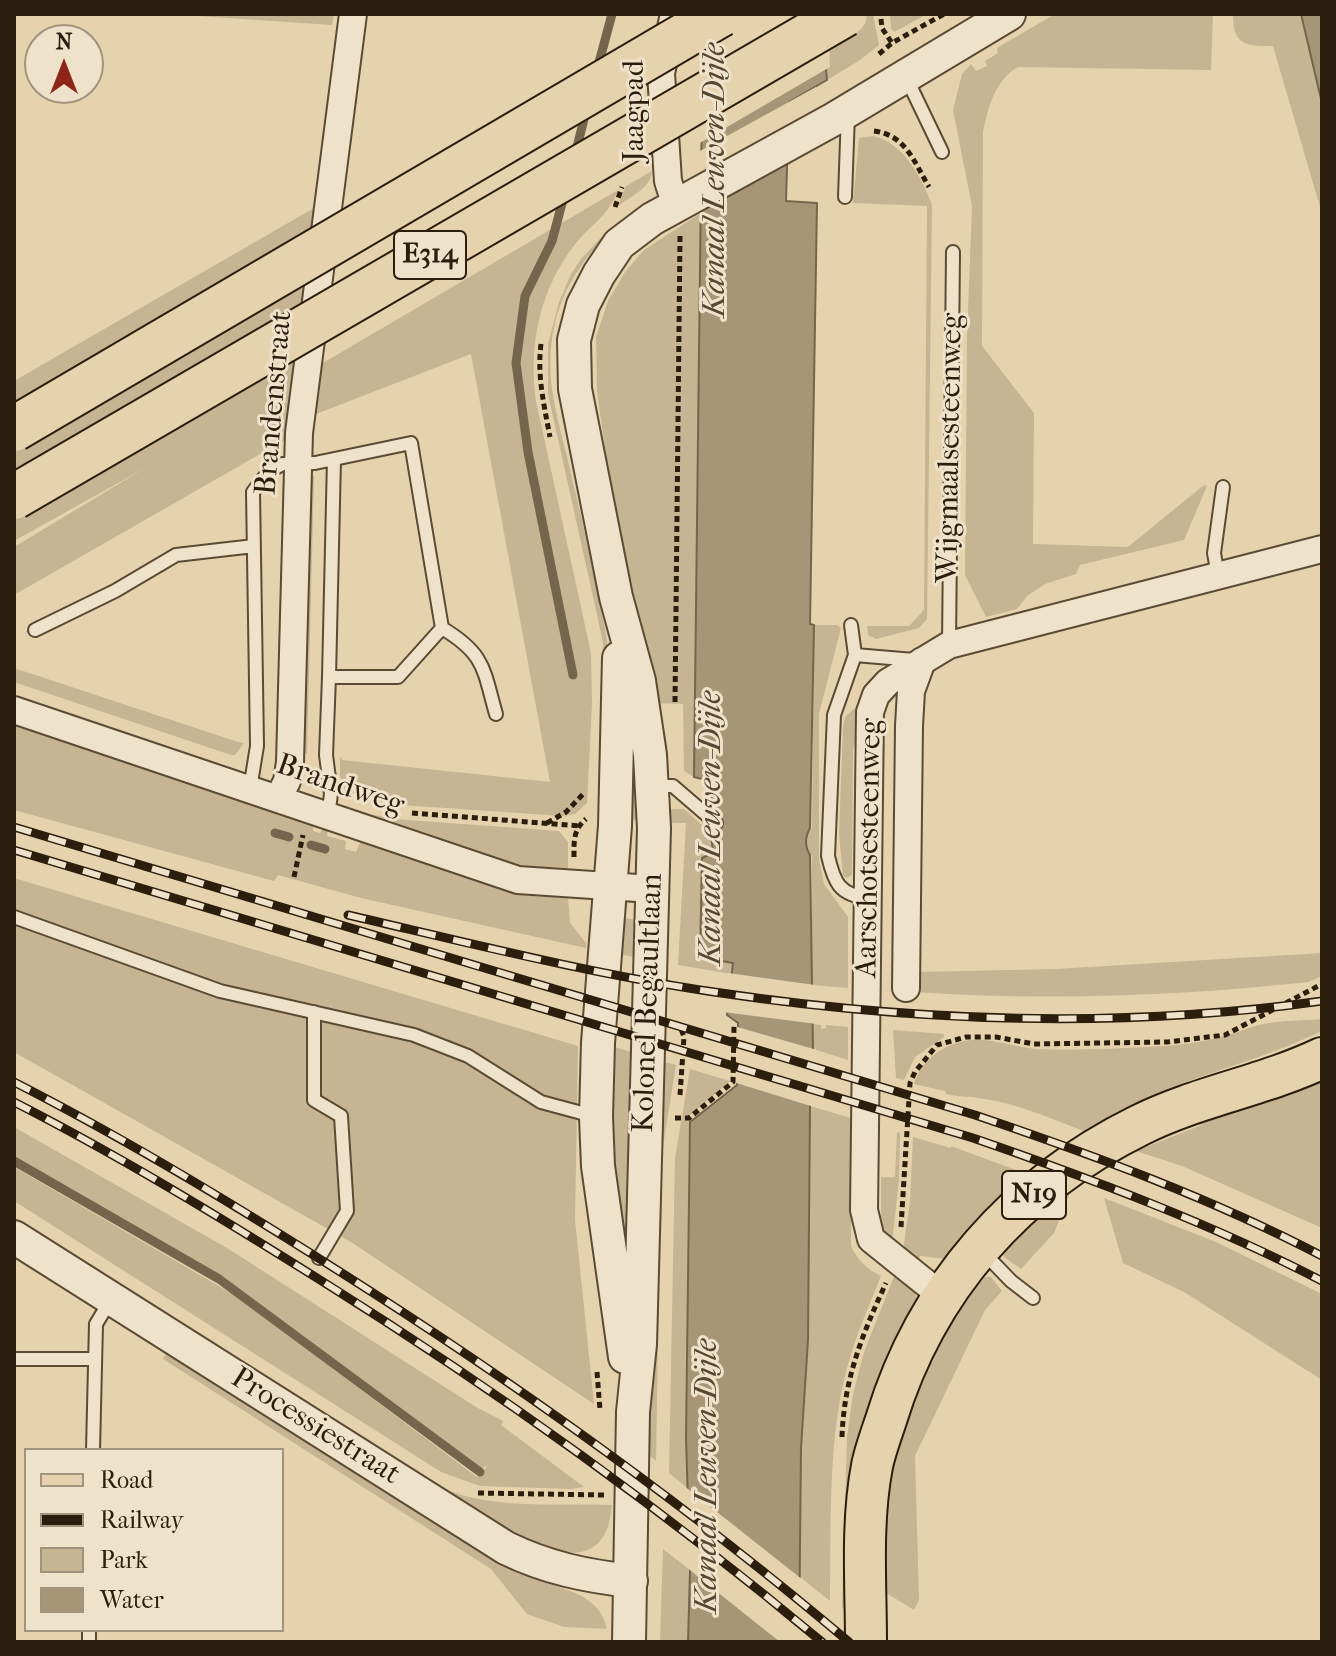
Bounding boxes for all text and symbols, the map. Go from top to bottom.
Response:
north arrow [24,24,104,104]
text: N [56,29,72,55]
water label: Kanaal Leuven-Dijle [697,43,735,317]
street label: Jaagpad [618,60,654,162]
road number: E314 [394,231,466,279]
street label: Brandenstraat [249,309,301,497]
street label: Wijgmaalsesteenweg [931,313,971,583]
water label: Kanaal Leuven-Dijle [693,691,731,965]
street label: Aarschotsesteenweg [850,718,890,978]
street label: Brandweg [272,747,408,825]
street label: Kolonel Begaultlaan [626,873,672,1133]
road number: N19 [1002,1171,1066,1219]
water label: Kanaal Leuven-Dijle [689,1339,727,1613]
street label: Processiestraat [224,1361,406,1493]
legend [24,1448,284,1632]
text: Road [100,1466,153,1494]
text: Railway [100,1506,183,1534]
text: Park [100,1546,148,1574]
text: Water [100,1586,164,1614]

